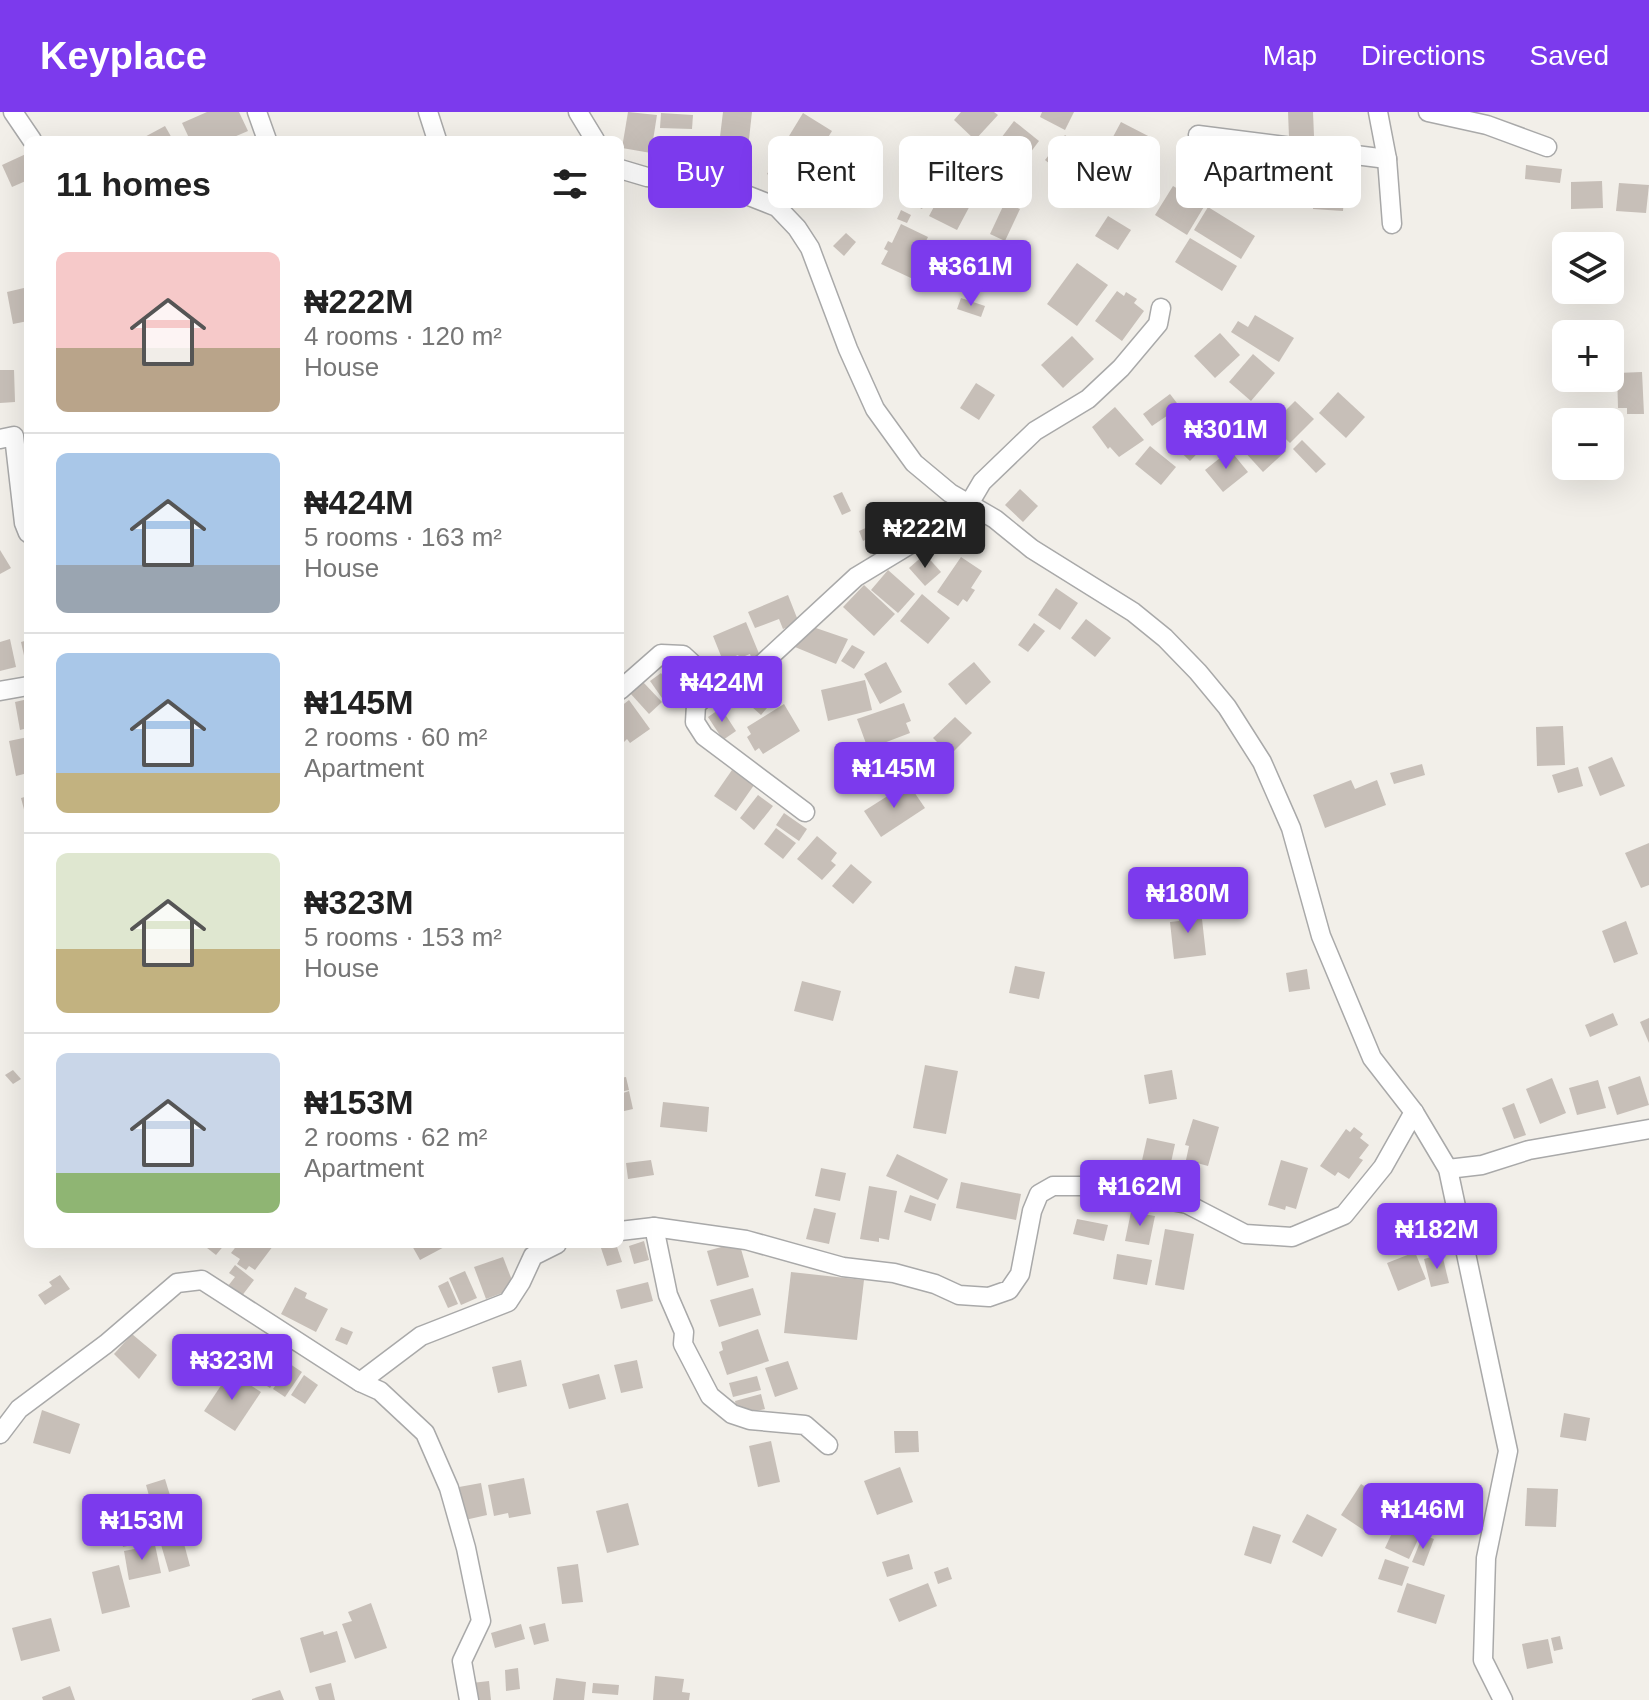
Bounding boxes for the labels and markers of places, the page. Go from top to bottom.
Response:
pin: ₦361M [915,240,1027,308]
pin: ₦301M [1170,403,1282,471]
pin: ₦222M [869,502,981,570]
pin: ₦424M [666,656,778,724]
pin: ₦145M [838,742,950,810]
pin: ₦180M [1132,867,1244,935]
pin: ₦162M [1084,1160,1196,1228]
pin: ₦182M [1381,1203,1493,1271]
pin: ₦323M [176,1334,288,1402]
pin: ₦146M [1367,1483,1479,1551]
pin: ₦153M [86,1494,198,1562]

